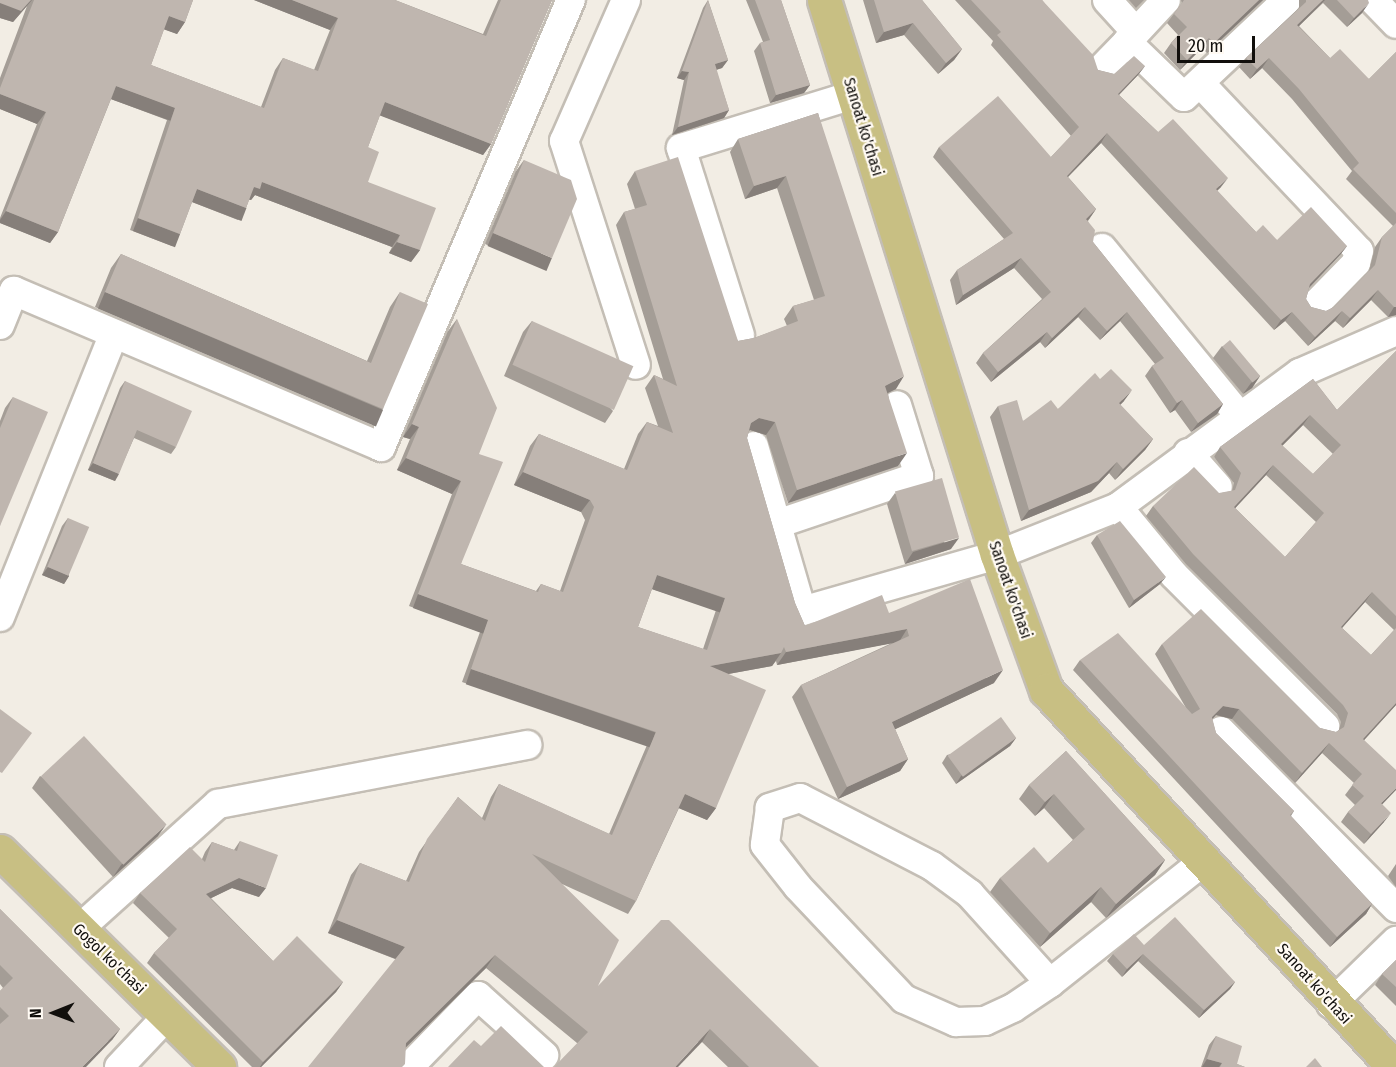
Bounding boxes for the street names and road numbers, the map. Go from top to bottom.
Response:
street label: Sanoat ko'chasi [839,76,887,178]
street label: Sanoat ko'chasi [984,539,1036,641]
street label: Gogol ko'chasi [69,920,149,998]
street label: Sanoat ko'chasi [1273,940,1355,1028]

